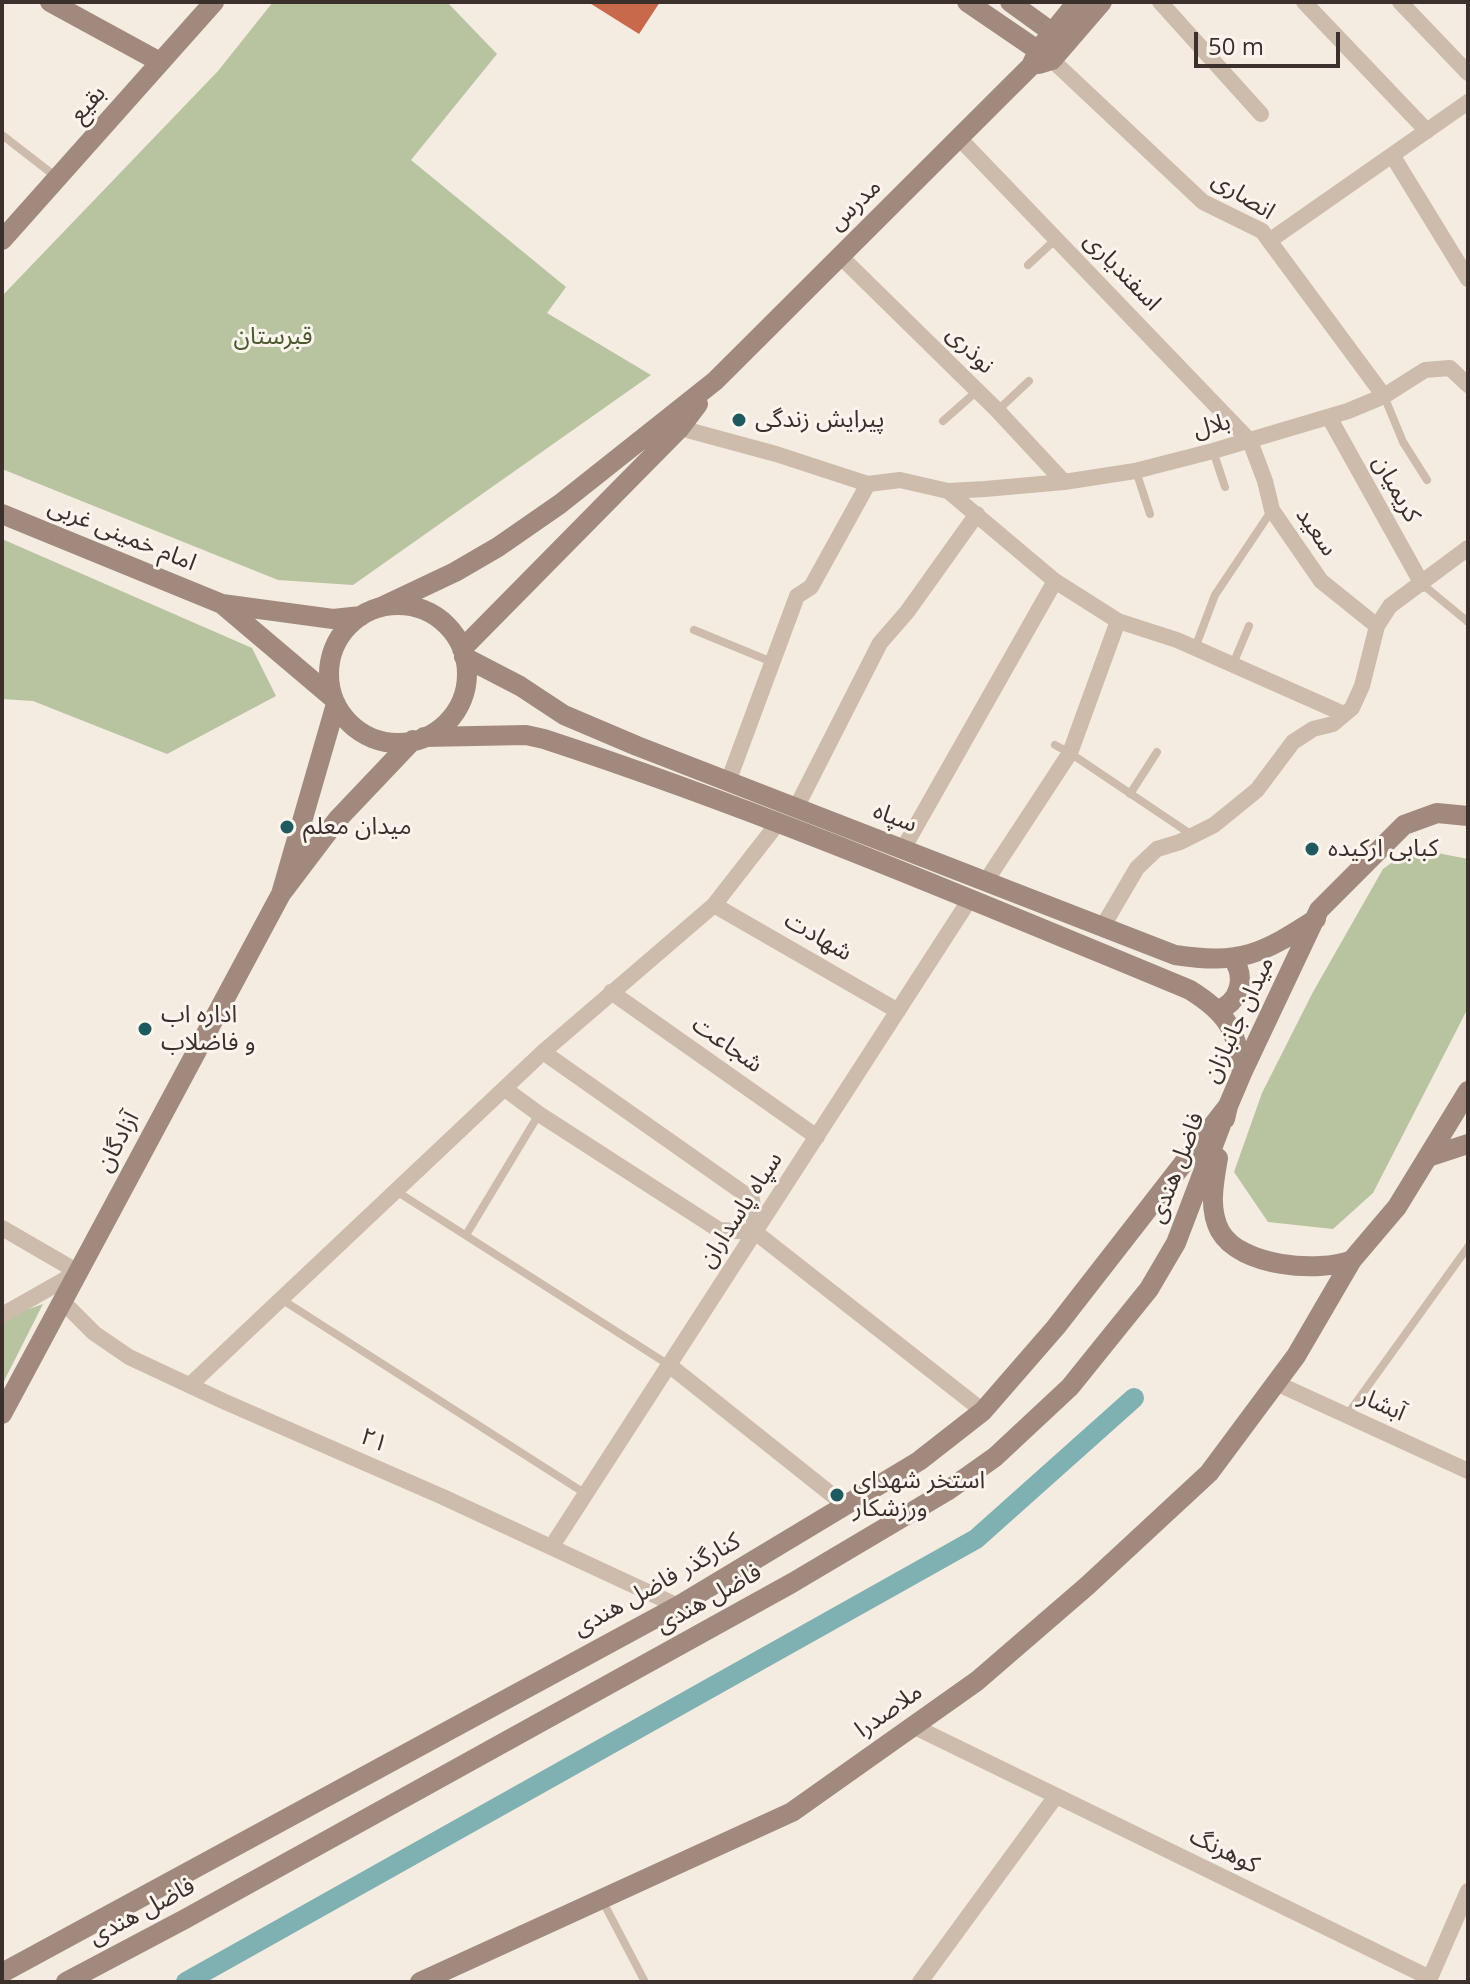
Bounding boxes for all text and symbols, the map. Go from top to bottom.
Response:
scale bar [1198,16,1344,66]
text: 50 m [1208,29,1264,62]
street label: بقیع [64,79,112,129]
street label: انصاری [1206,166,1280,226]
street label: مدرس [823,173,887,237]
street label: اسفندیاری [1077,227,1167,317]
street label: نوذری [940,320,1000,380]
park label: قبرستان [234,323,312,351]
place label: پیرایش زندگی [755,406,884,434]
street label: بلال [1190,407,1234,445]
marker: پیرایش زندگی [730,411,748,429]
street label: کریمیان [1366,450,1426,528]
street label: امام خمینی غربی [44,492,200,578]
street label: سعید [1289,502,1343,562]
street label: سپاه [869,797,921,839]
place label: میدان معلم [303,813,411,841]
marker: میدان معلم [278,818,296,836]
place label: کبابی ارکیده [1328,835,1438,863]
marker: کبابی ارکیده [1303,840,1321,858]
street label: شهادت [779,906,857,968]
street label: میدان جانبازان [1197,952,1281,1088]
place label: اداره اب و فاضلاب [161,1001,256,1057]
street label: شجاعت [686,1010,768,1080]
marker: اداره اب و فاضلاب [136,1020,154,1038]
street label: آزادگان [90,1107,146,1177]
street label: فاضل هندی [1143,1109,1211,1227]
street label: سپاه پاسداران [693,1147,789,1273]
street label: آبشار [1354,1382,1410,1428]
street label: ۲۱ [356,1422,392,1460]
place label: استخر شهدای ورزشکار [853,1467,985,1523]
marker: استخر شهدای ورزشکار [828,1486,846,1504]
street label: کنارگذر فاضل هندی [568,1527,746,1643]
street label: فاضل هندی [651,1558,767,1640]
street label: ملاصدرا [850,1678,928,1744]
street label: کوهرنگ [1185,1822,1263,1880]
street label: فاضل هندی [84,1872,200,1952]

